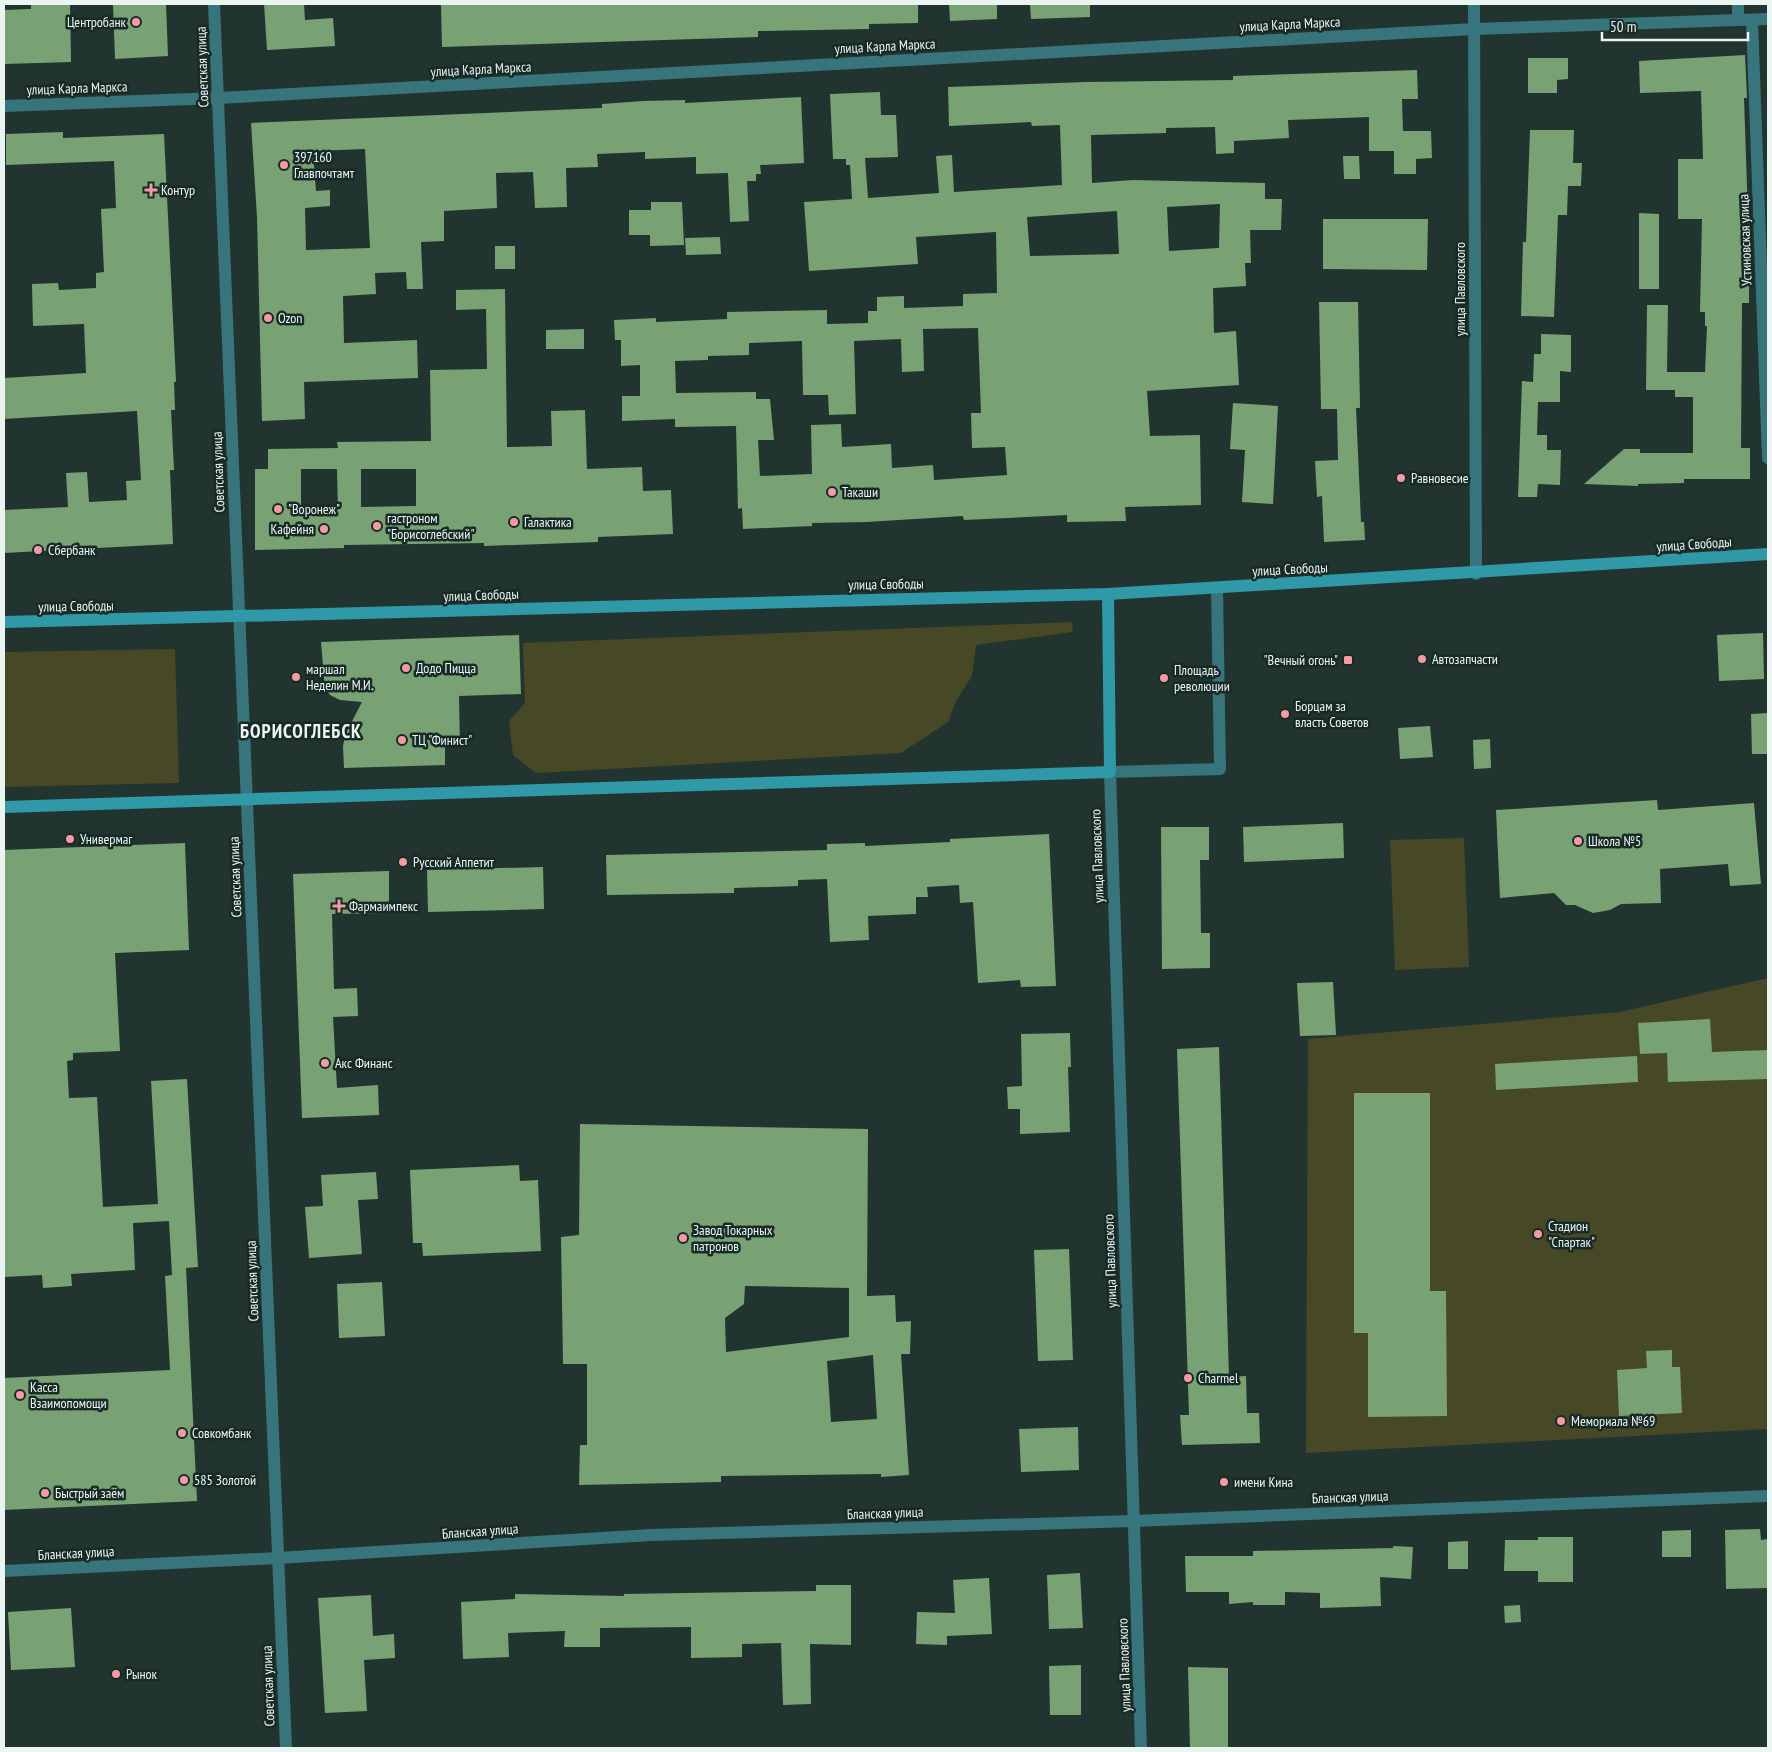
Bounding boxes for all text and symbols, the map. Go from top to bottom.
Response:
scale bar [1602,10,1748,42]
street label: улица Карла Маркса [1239,12,1341,36]
place label: Центробанк [67,13,127,31]
marker: Центробанк [130,16,142,28]
text: 50 m [1610,17,1636,36]
street label: Советская улица [192,26,212,108]
street label: улица Карла Маркса [834,34,936,58]
street label: улица Карла Маркса [430,57,532,81]
street label: улица Карла Маркса [26,77,128,99]
place label: 397160 Главпочтамт [294,148,355,182]
marker: 397160 Главпочтамт [278,159,290,171]
place label: Контур [161,181,195,199]
marker: Контур [145,184,157,196]
street label: Устиновская улица [1734,194,1756,286]
street label: улица Павловского [1451,242,1469,336]
place label: Ozon [278,309,303,327]
marker: Ozon [262,312,274,324]
street label: Советская улица [208,431,228,513]
place label: Равновесие [1411,469,1469,487]
marker: Равновесие [1395,472,1407,484]
place label: Такаши [842,483,878,501]
marker: Такаши [826,486,838,498]
place label: "Воронеж" [288,500,340,518]
marker: "Воронеж" [272,503,284,515]
place label: гастроном "Борисоглебский" [387,509,474,543]
place label: Галактика [524,513,572,531]
marker: Галактика [508,516,520,528]
place label: Кафейня [270,520,314,538]
marker: гастроном "Борисоглебский" [371,520,383,532]
marker: Кафейня [318,523,330,535]
street label: улица Свободы [1656,532,1732,556]
place label: Сбербанк [48,541,96,559]
marker: Сбербанк [32,544,44,556]
street label: улица Свободы [1252,558,1328,580]
street label: улица Свободы [848,574,924,594]
street label: улица Свободы [443,585,519,605]
street label: улица Свободы [38,596,114,616]
place label: Автозапчасти [1432,650,1498,668]
place label: "Вечный огонь" [1264,651,1338,669]
marker: Автозапчасти [1416,653,1428,665]
marker: "Вечный огонь" [1342,654,1354,666]
place label: Додо Пицца [416,659,476,677]
place label: маршал Неделин М.И. [306,660,373,694]
place label: Площадь революции [1174,661,1230,695]
marker: Додо Пицца [400,662,412,674]
marker: маршал Неделин М.И. [290,671,302,683]
marker: Площадь революции [1158,672,1170,684]
place label: Борцам за власть Советов [1295,697,1369,731]
marker: Борцам за власть Советов [1279,708,1291,720]
district label: БОРИСОГЛЕБСК [240,719,362,743]
place label: ТЦ "Финист" [412,731,472,749]
marker: ТЦ "Финист" [396,734,408,746]
street label: улица Павловского [1086,809,1108,903]
place label: Универмаг [80,830,133,848]
place label: Школа №5 [1588,832,1641,850]
marker: Универмаг [64,833,76,845]
marker: Школа №5 [1572,835,1584,847]
street label: Советская улица [225,836,245,918]
place label: Русский Аппетит [413,853,495,871]
marker: Русский Аппетит [397,856,409,868]
place label: Фармаимпекс [349,897,418,915]
marker: Фармаимпекс [333,900,345,912]
place label: Акс Финанс [335,1054,393,1072]
marker: Акс Финанс [319,1057,331,1069]
street label: улица Павловского [1099,1214,1121,1308]
place label: Стадион "Спартак" [1548,1217,1595,1251]
place label: Завод Токарных патронов [693,1221,773,1255]
marker: Стадион "Спартак" [1532,1228,1544,1240]
marker: Завод Токарных патронов [677,1232,689,1244]
street label: Советская улица [242,1240,262,1322]
place label: Charmel [1198,1369,1239,1387]
marker: Charmel [1182,1372,1194,1384]
place label: Касса Взаимопомощи [30,1378,107,1412]
marker: Касса Взаимопомощи [14,1389,26,1401]
place label: Мемориала №69 [1571,1412,1655,1430]
marker: Мемориала №69 [1555,1415,1567,1427]
place label: Совкомбанк [192,1424,252,1442]
marker: Совкомбанк [176,1427,188,1439]
place label: 585 Золотой [194,1471,256,1489]
place label: имени Кина [1234,1473,1293,1491]
marker: 585 Золотой [178,1474,190,1486]
marker: имени Кина [1218,1476,1230,1488]
place label: Быстрый заём [55,1484,124,1502]
marker: Быстрый заём [39,1487,51,1499]
street label: Бланская улица [1311,1487,1389,1507]
street label: Бланская улица [846,1503,924,1523]
street label: Бланская улица [441,1519,519,1543]
street label: Бланская улица [37,1542,115,1564]
street label: улица Павловского [1113,1618,1135,1712]
street label: Советская улица [258,1645,278,1727]
place label: Рынок [126,1665,158,1683]
marker: Рынок [110,1668,122,1680]

